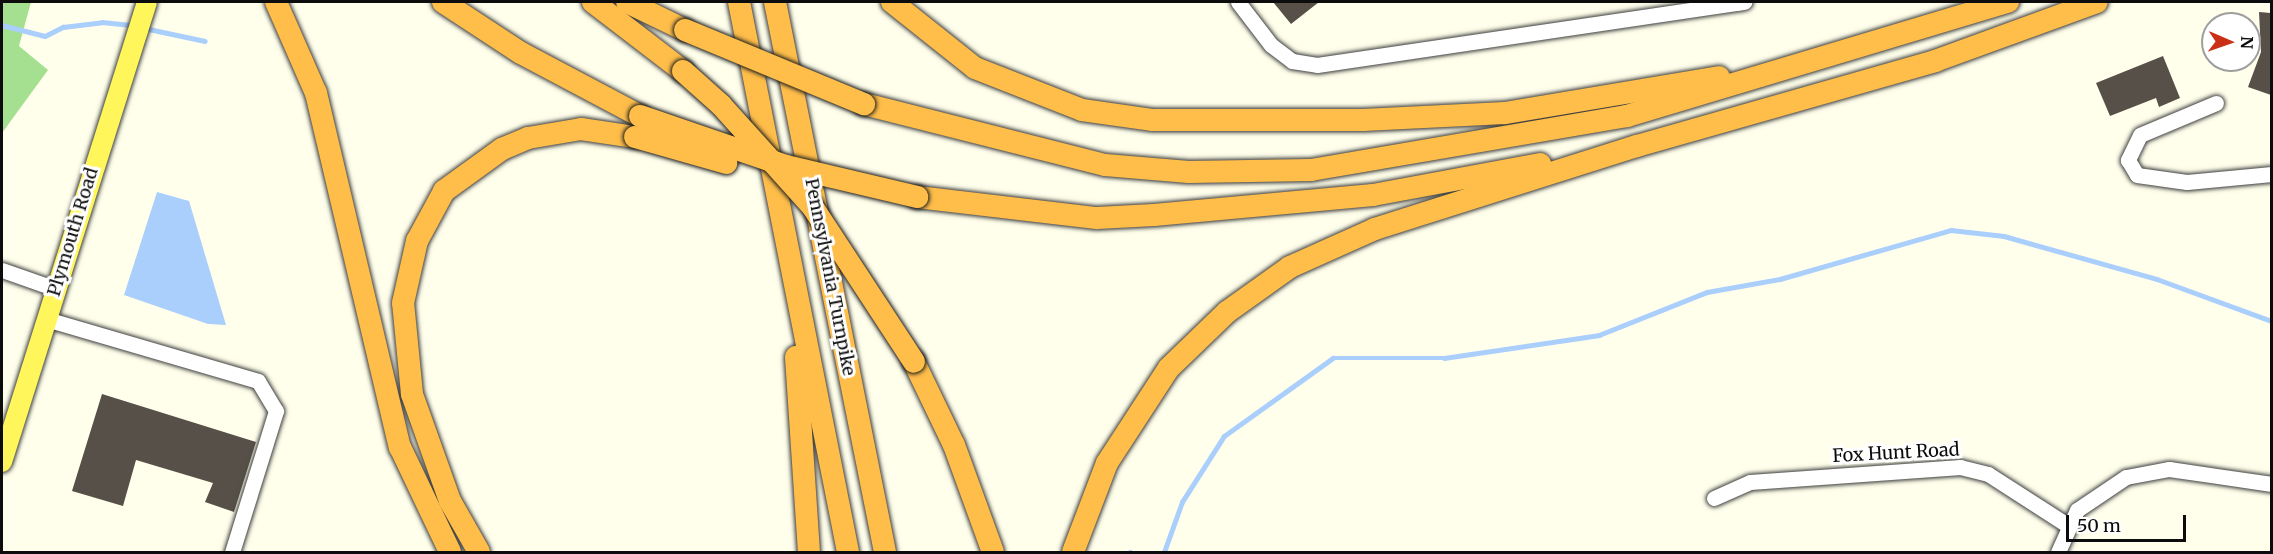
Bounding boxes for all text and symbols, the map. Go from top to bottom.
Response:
north arrow [2201,12,2261,72]
text: N [2237,36,2257,49]
street label: Plymouth Road [43,165,103,299]
street label: Pennsylvania Turnpike [800,176,860,378]
street label: Fox Hunt Road [1832,439,1960,467]
scale bar [2069,503,2189,541]
text: 50 m [2077,514,2121,537]

